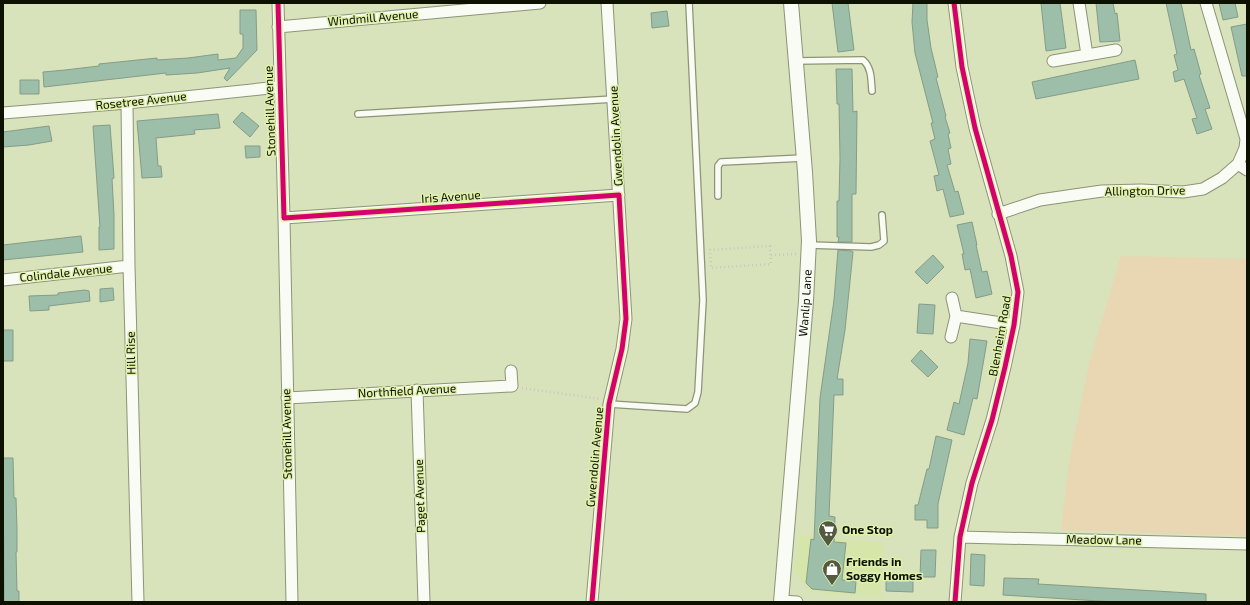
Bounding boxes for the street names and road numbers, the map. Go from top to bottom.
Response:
street label: Windmill Avenue [327,6,419,28]
street label: Stonehill Avenue [260,65,278,157]
street label: Gwendolin Avenue [605,85,625,187]
street label: Rosetree Avenue [95,88,187,112]
street label: Allington Drive [1104,182,1185,198]
street label: Iris Avenue [421,187,481,205]
street label: Colindale Avenue [19,260,113,284]
street label: Wanlip Lane [795,269,814,337]
street label: Blenheim Road [985,294,1013,377]
street label: Hill Rise [123,331,137,375]
street label: Northfield Avenue [357,380,456,400]
street label: Stonehill Avenue [278,388,294,480]
street label: Gwendolin Avenue [583,406,605,508]
street label: Paget Avenue [411,459,427,533]
street label: Meadow Lane [1066,531,1142,547]

